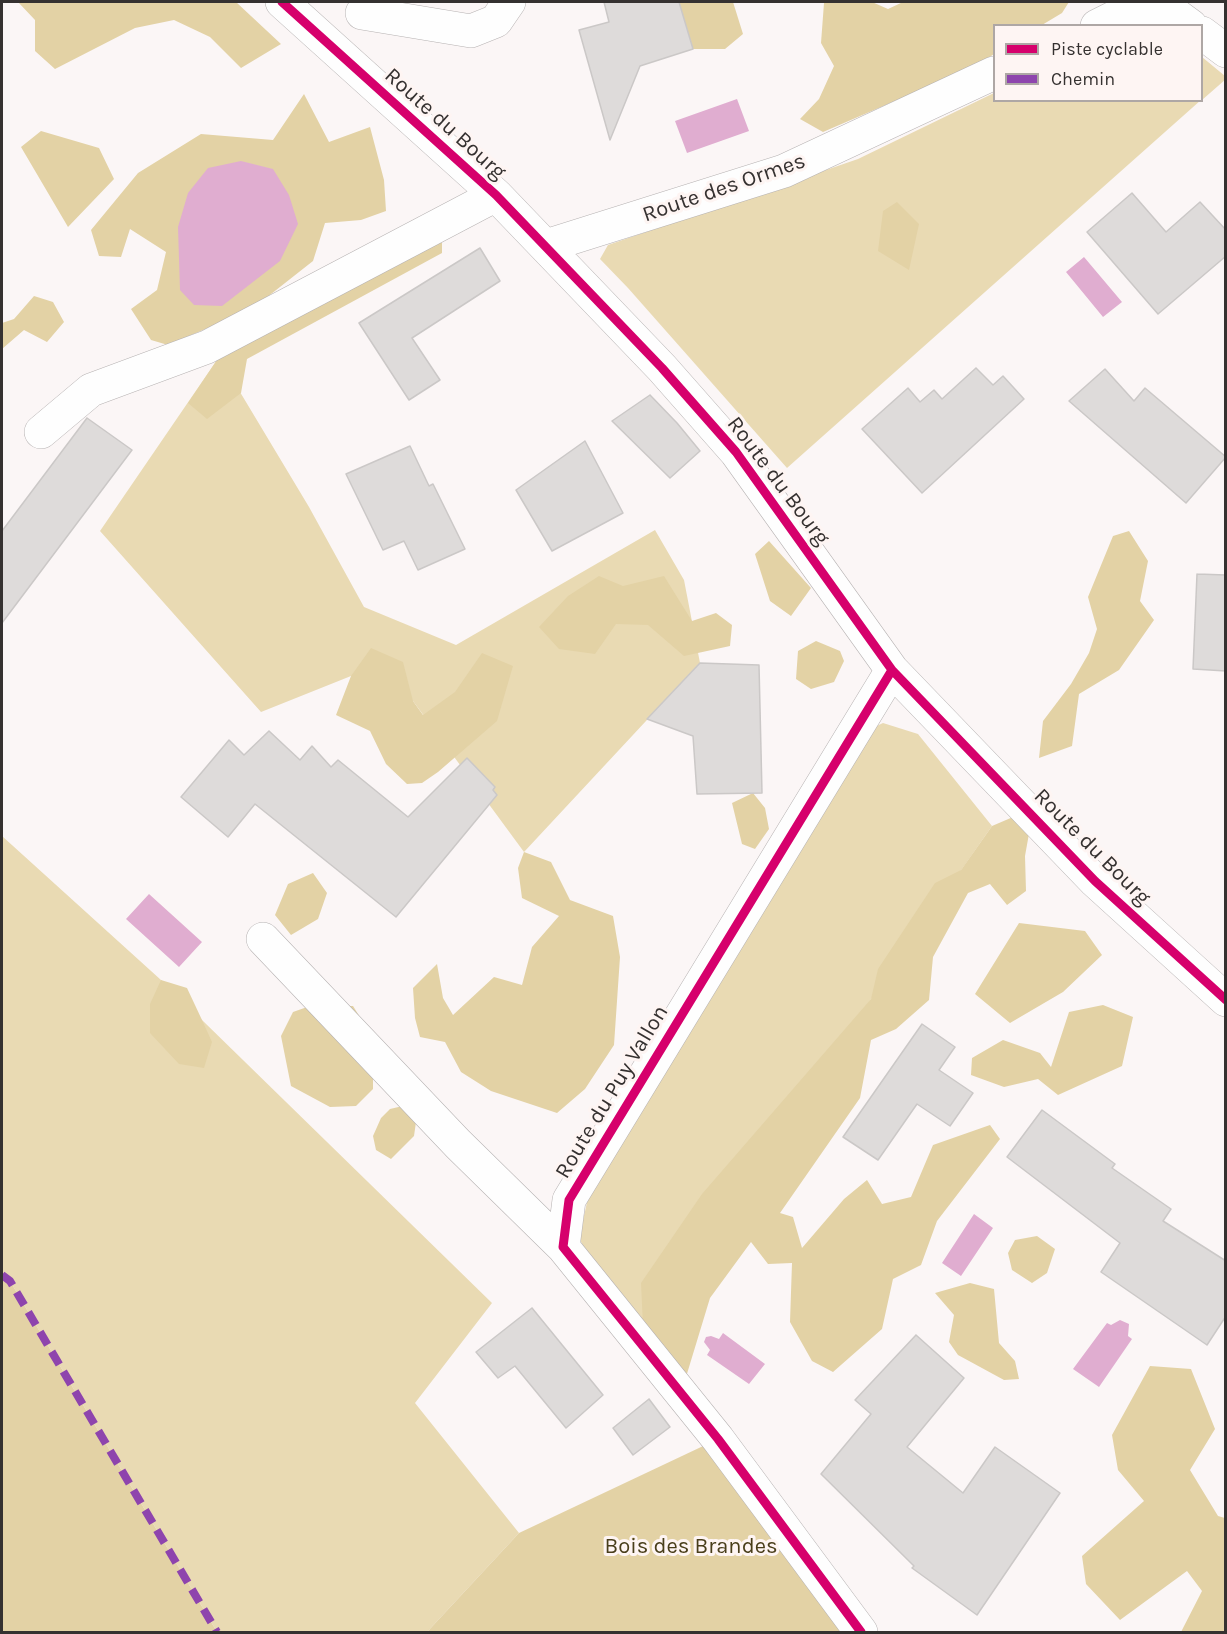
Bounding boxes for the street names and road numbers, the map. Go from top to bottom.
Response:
street label: Route du Bourg [379,63,511,185]
street label: Route des Ormes [639,148,809,228]
street label: Route du Bourg [721,411,835,551]
street label: Route du Bourg [1028,783,1156,911]
street label: Route du Puy Vallon [550,1001,674,1183]

